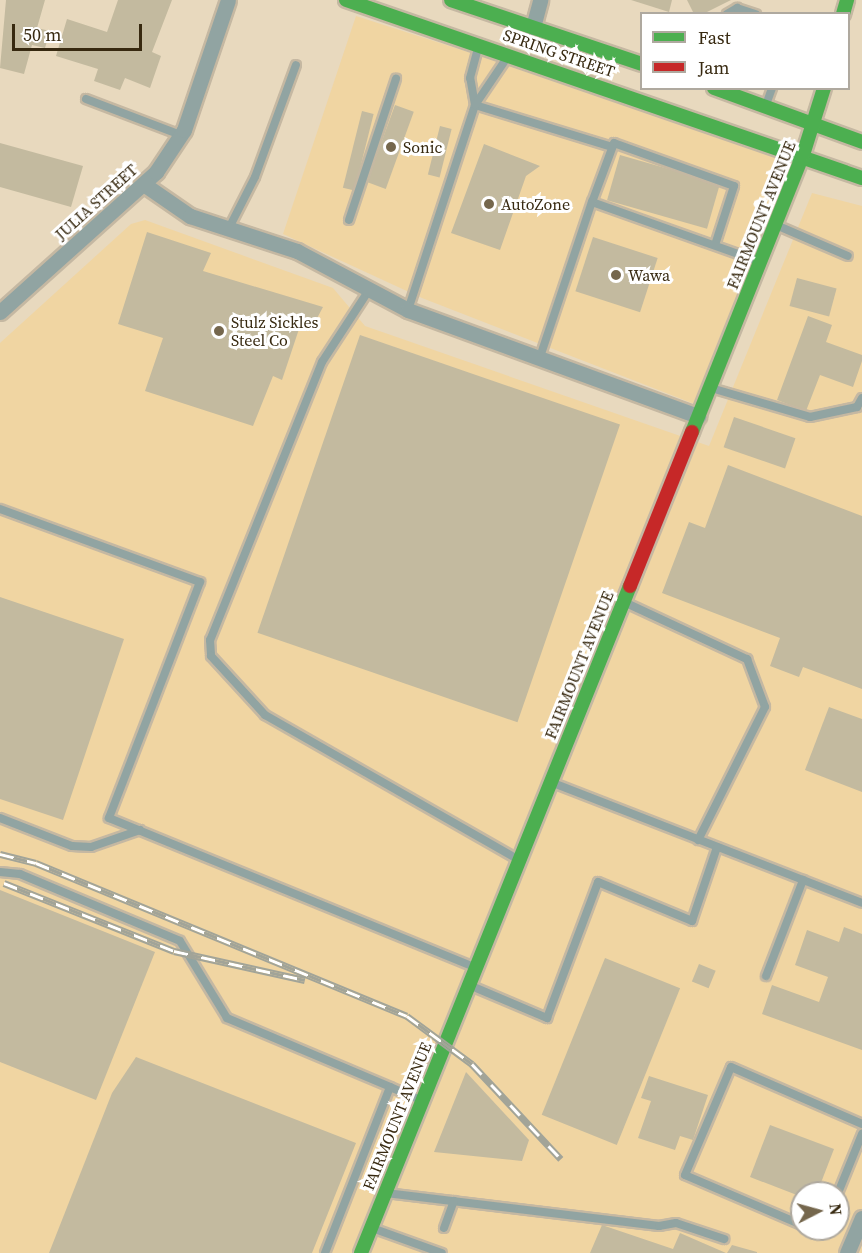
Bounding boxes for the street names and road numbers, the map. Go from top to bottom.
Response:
street label: SPRING STREET [501,25,617,81]
street label: FAIRMOUNT AVENUE [722,138,800,292]
street label: JULIA STREET [51,160,141,244]
street label: FAIRMOUNT AVENUE [540,588,618,742]
street label: FAIRMOUNT AVENUE [358,1039,436,1193]

